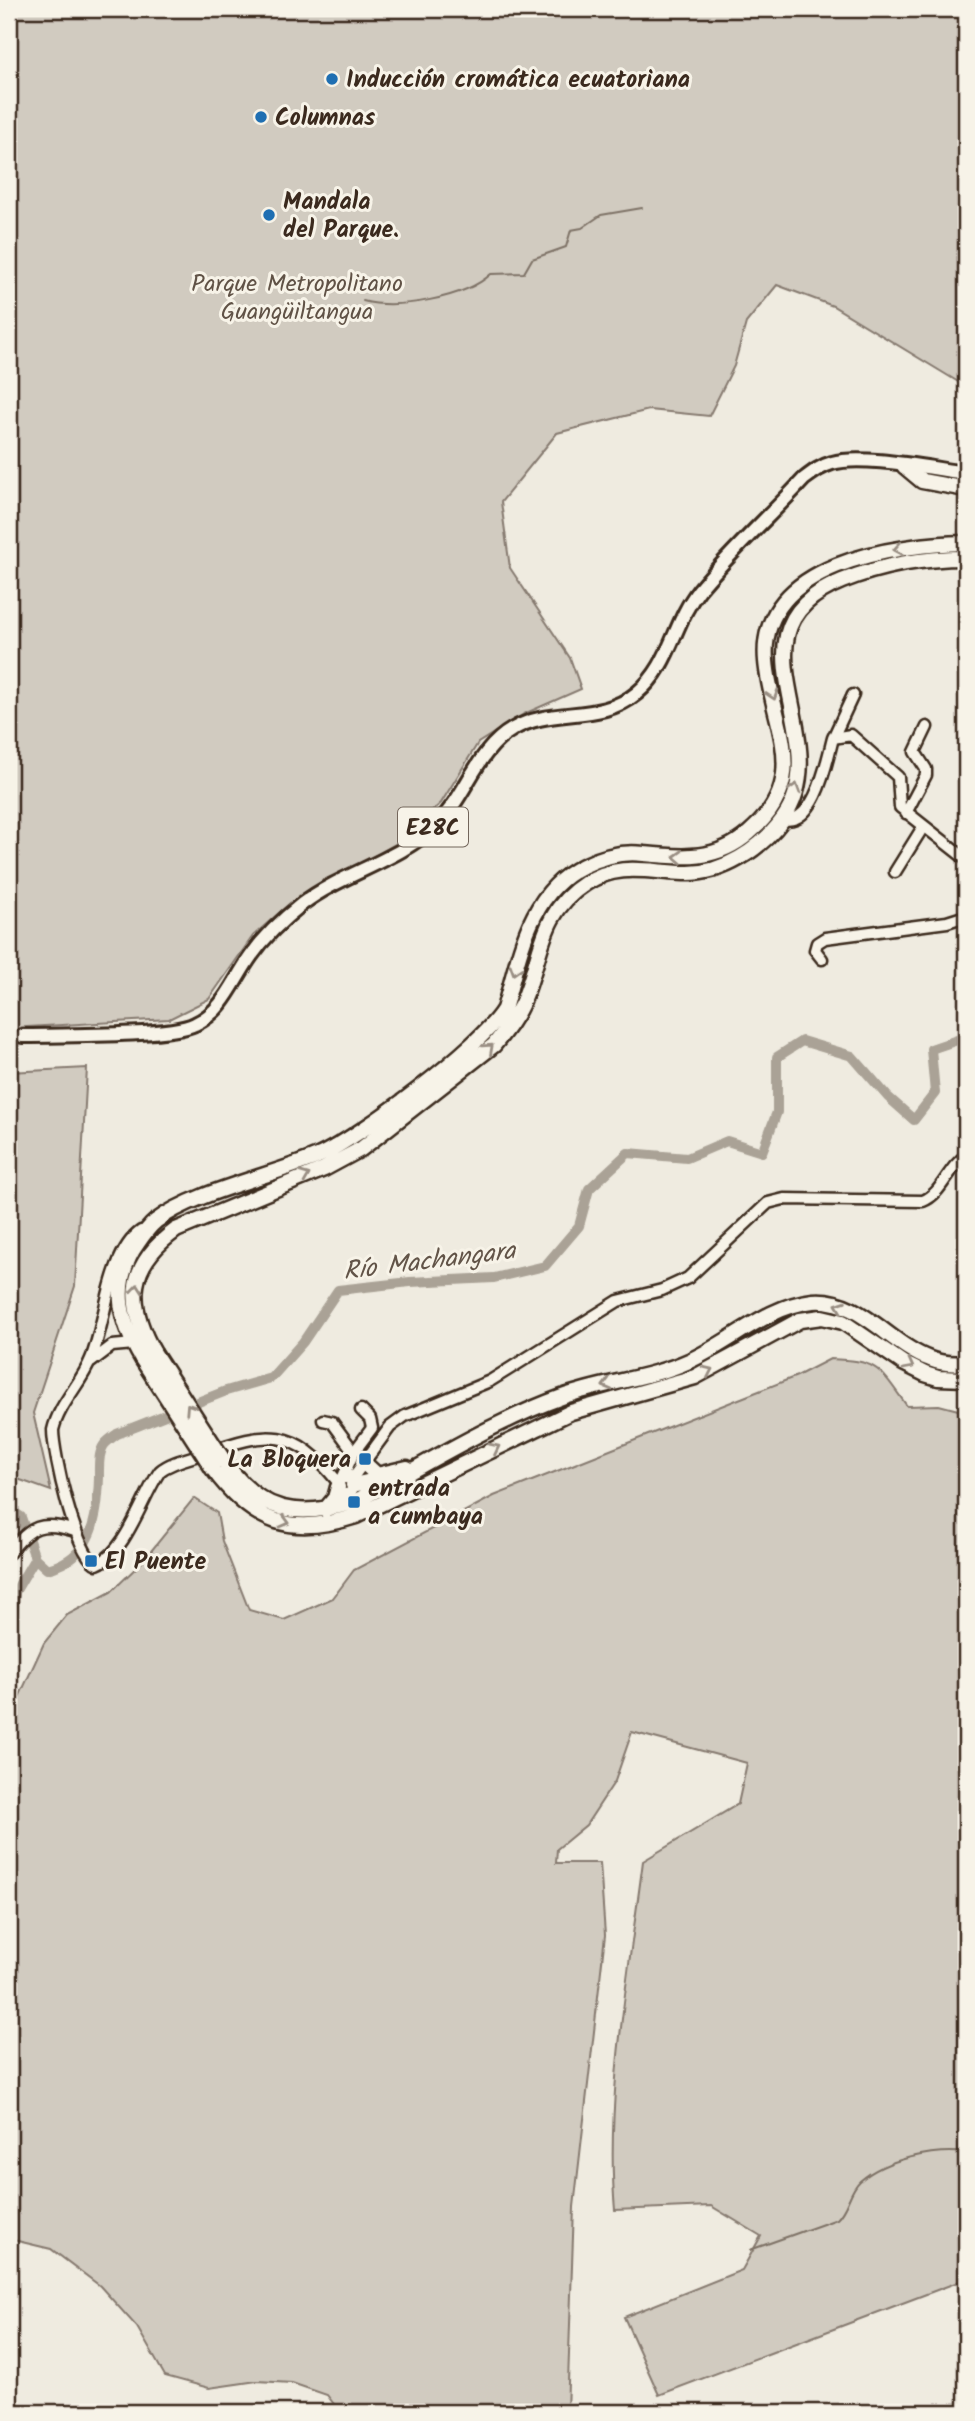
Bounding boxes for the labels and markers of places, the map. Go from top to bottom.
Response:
place label: Inducción cromática ecuatoriana [346,61,690,100]
marker: Inducción cromática ecuatoriana [324,71,340,87]
place label: Columnas [275,99,375,138]
marker: Columnas [253,109,269,125]
place label: Mandala del Parque. [283,183,399,250]
marker: Mandala del Parque. [261,207,277,223]
place label: La Bloquera [227,1441,351,1480]
marker: La Bloquera [357,1451,373,1467]
place label: entrada a cumbaya [368,1470,483,1537]
marker: entrada a cumbaya [346,1494,362,1510]
place label: El Puente [105,1543,207,1582]
marker: El Puente [83,1553,99,1569]

